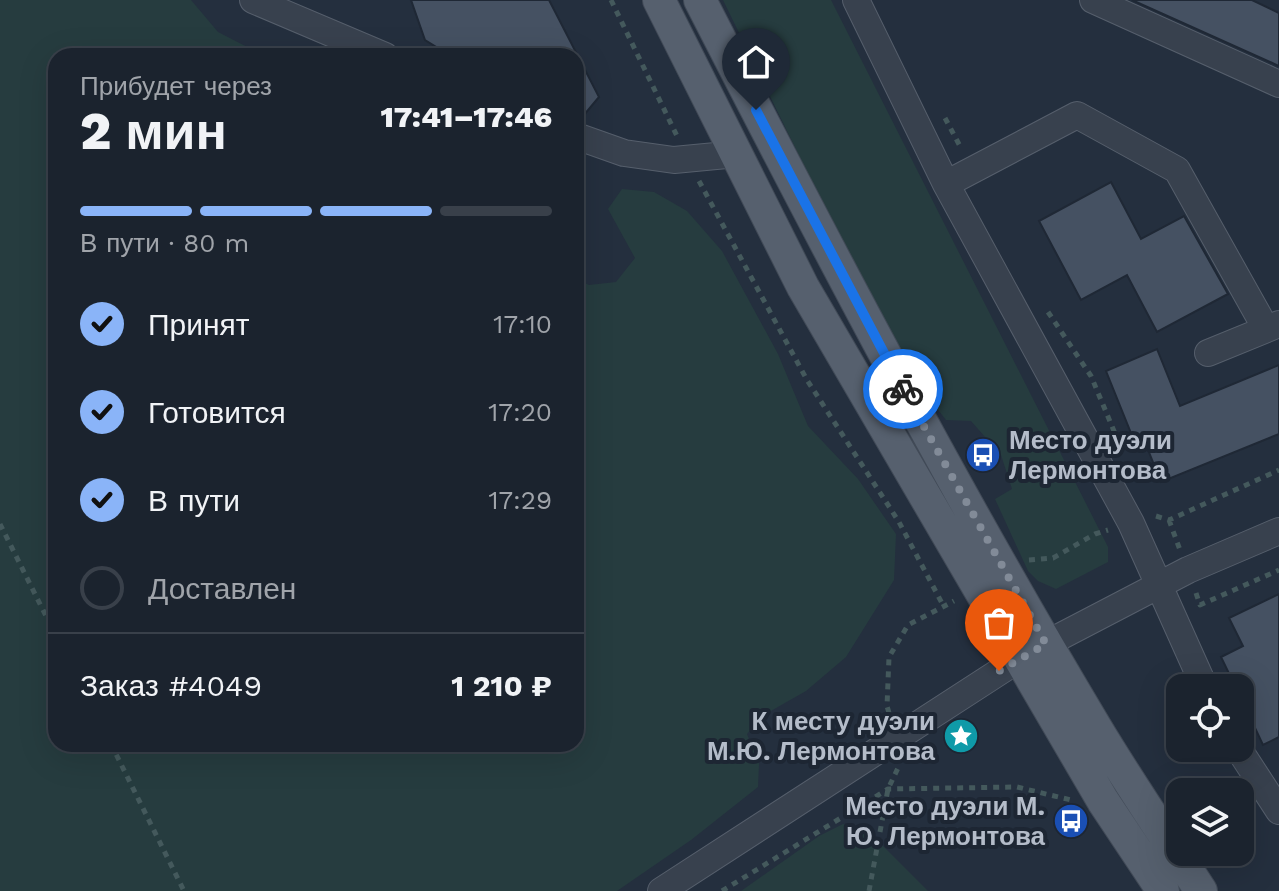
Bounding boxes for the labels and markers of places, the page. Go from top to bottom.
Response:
pin [722,28,790,110]
place label: Место дуэли Лермонтова [1009,425,1172,485]
bus stop icon: Место дуэли Лермонтова [964,436,1002,474]
pin [965,589,1033,671]
place label: К месту дуэли М.Ю. Лермонтова [707,706,936,766]
place icon: К месту дуэли М.Ю. Лермонтова [942,717,980,755]
place label: Место дуэли М. Ю. Лермонтова [845,791,1046,851]
bus stop icon: Место дуэли М. Ю. Лермонтова [1052,802,1090,840]

